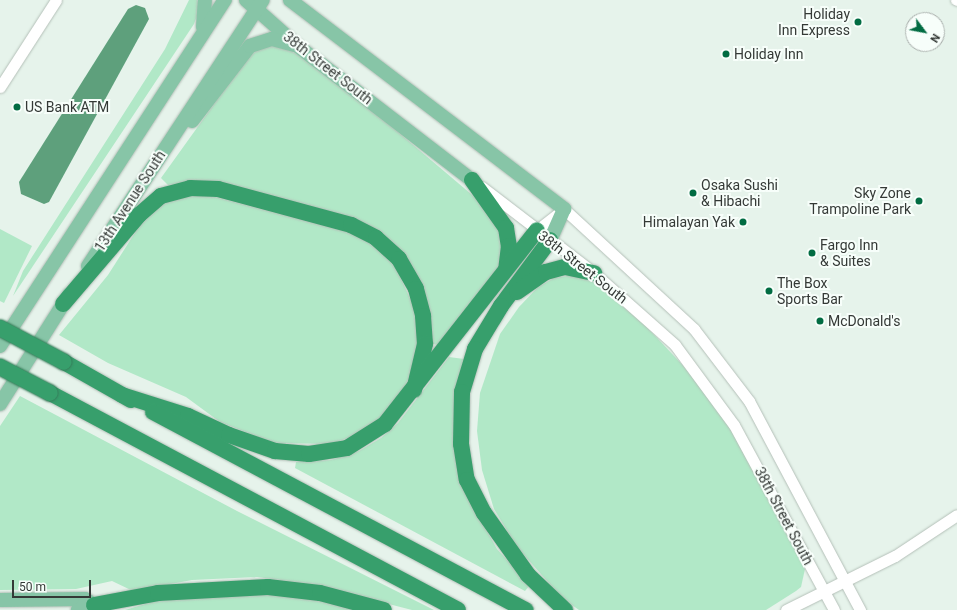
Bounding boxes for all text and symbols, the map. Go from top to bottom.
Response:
place label: Holiday Inn Express [778,6,850,38]
north arrow [905,12,945,52]
marker: Holiday Inn Express [853,17,863,27]
street label: 38th Street South [280,28,376,108]
text: N [927,31,942,45]
place label: Holiday Inn [734,46,804,62]
marker: Holiday Inn [721,49,731,59]
place label: US Bank ATM [25,99,109,115]
marker: US Bank ATM [12,102,22,112]
street label: 13th Avenue South [91,147,169,255]
place label: Osaka Sushi & Hibachi [701,177,778,210]
place label: Sky Zone Trampoline Park [809,185,911,218]
marker: Osaka Sushi & Hibachi [688,188,698,198]
marker: Sky Zone Trampoline Park [914,196,924,206]
place label: Himalayan Yak [643,214,735,230]
marker: Himalayan Yak [738,217,748,227]
street label: 38th Street South [535,227,631,307]
place label: Fargo Inn & Suites [820,237,878,270]
marker: Fargo Inn & Suites [807,248,817,258]
place label: The Box Sports Bar [777,275,843,308]
marker: The Box Sports Bar [764,286,774,296]
place label: McDonald's [828,313,900,329]
marker: McDonald's [815,316,825,326]
street label: 38th Street South [751,464,817,568]
scale bar [14,572,93,598]
text: 50 m [19,580,46,594]

